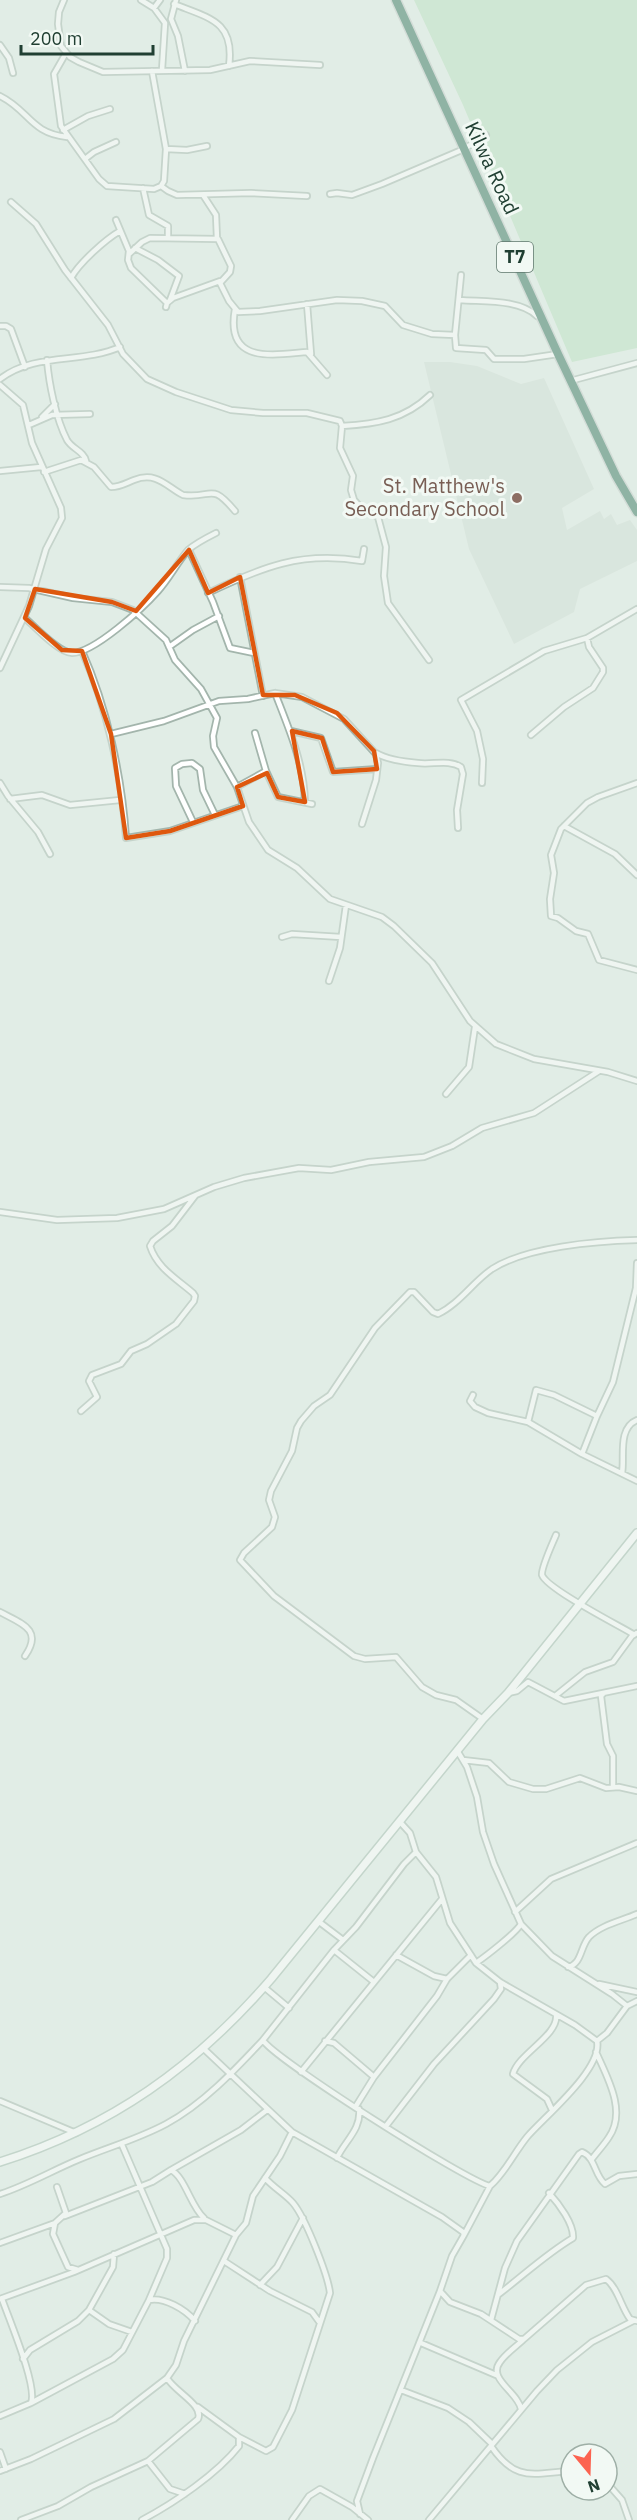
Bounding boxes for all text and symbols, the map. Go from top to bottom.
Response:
scale bar [21,18,153,56]
text: 200 m [30,27,82,50]
street label: Kilwa Road [459,117,526,219]
road number: T7 [497,242,533,272]
place label: St. Matthew's Secondary School [345,472,505,522]
marker: St. Matthew's Secondary School [510,491,524,505]
north arrow [559,2442,619,2502]
text: N [585,2475,603,2498]

